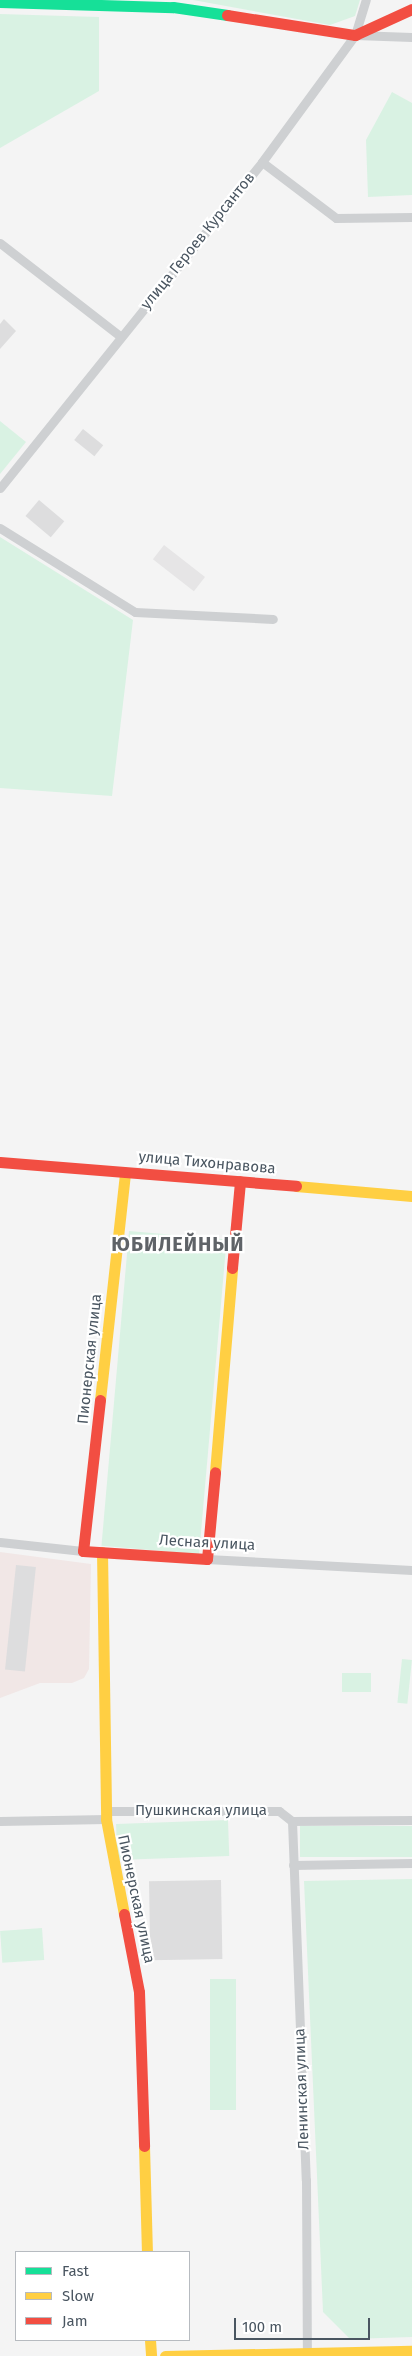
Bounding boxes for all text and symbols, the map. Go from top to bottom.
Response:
street label: улица Героев Курсантов [137,169,259,313]
street label: улица Тихонравова [138,1148,276,1178]
district label: ЮБИЛЕЙНЫЙ [110,1232,246,1256]
street label: Пионерская улица [74,1293,106,1425]
street label: Лесная улица [158,1531,256,1555]
street label: Пушкинская улица [135,1802,267,1820]
street label: Пионерская улица [114,1833,158,1965]
street label: Ленинская улица [291,2028,313,2150]
legend [15,2251,190,2341]
text: Fast [62,2262,89,2280]
text: Slow [62,2287,94,2305]
scale bar [237,2308,373,2340]
text: Jam [62,2312,88,2330]
text: 100 m [242,2318,282,2336]

